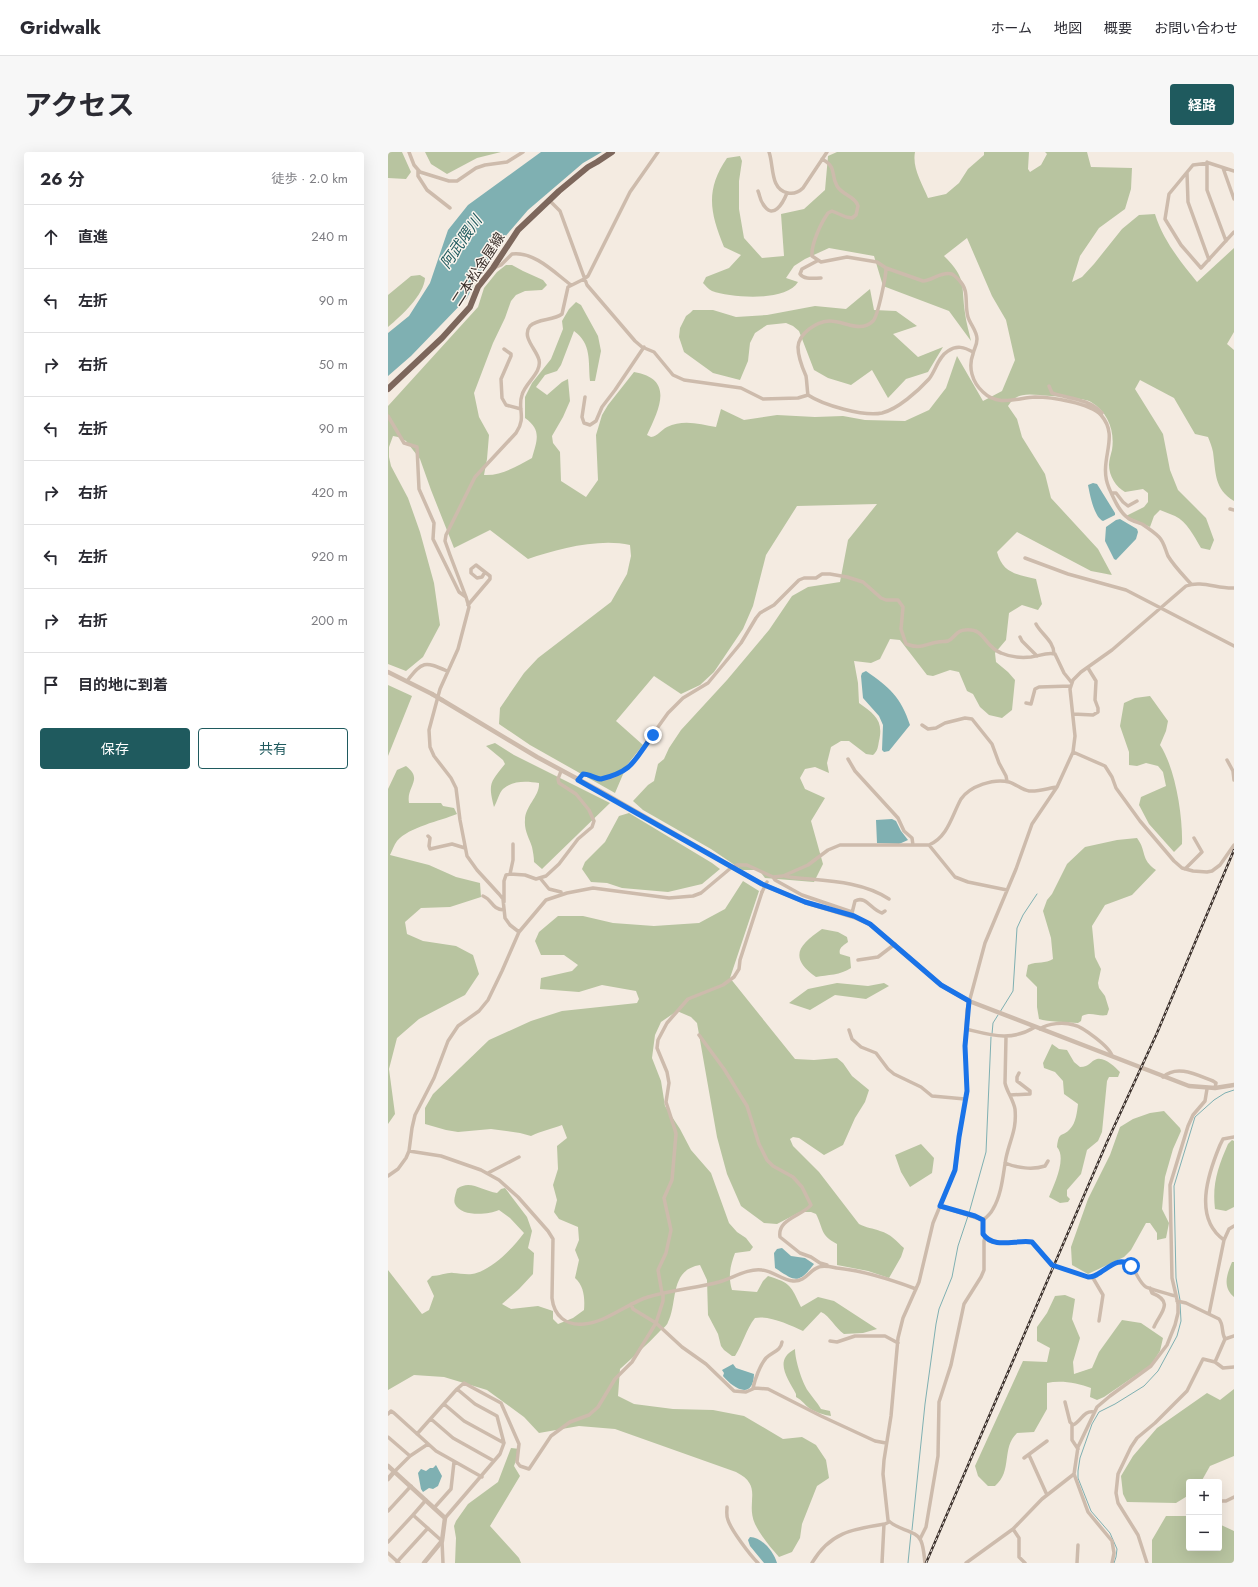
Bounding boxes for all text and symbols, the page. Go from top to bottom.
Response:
text: Gridwalk [20,14,101,41]
text: ホーム [990,18,1032,38]
text: 地図 [1054,18,1082,38]
text: 概要 [1104,18,1132,38]
text: お問い合わせ [1154,18,1238,38]
button: 経路 [1170,84,1234,125]
text: アクセス [24,85,135,126]
text: 26 分 [40,167,85,191]
text: 徒歩 · 2.0 km [271,169,348,188]
water label: 阿武隈川 [435,209,488,273]
icon: ahead [40,226,62,248]
text: 直進 [78,226,108,248]
text: 240 m [311,227,348,246]
street label: 二本松金屋線 [447,228,509,310]
icon: left [40,290,62,312]
text: 左折 [78,290,108,312]
text: 90 m [319,291,348,310]
icon: right [40,354,62,376]
text: 右折 [78,354,108,376]
text: 50 m [319,355,348,374]
icon: left [40,418,62,440]
text: 左折 [78,418,108,440]
text: 90 m [319,419,348,438]
icon: right [40,482,62,504]
text: 右折 [78,482,108,504]
text: 420 m [311,483,348,502]
icon: left [40,546,62,568]
text: 左折 [78,546,108,568]
text: 920 m [311,547,348,566]
icon: right [40,610,62,632]
text: 右折 [78,610,108,632]
text: 200 m [311,611,348,630]
icon: arrive [40,674,62,696]
text: 目的地に到着 [78,674,168,696]
route end [644,726,662,744]
button: 保存 [40,728,190,769]
button: 共有 [198,728,348,769]
route start [1122,1257,1140,1275]
map controls [1186,1479,1222,1551]
button: + [1186,1479,1222,1515]
button: − [1186,1515,1222,1551]

